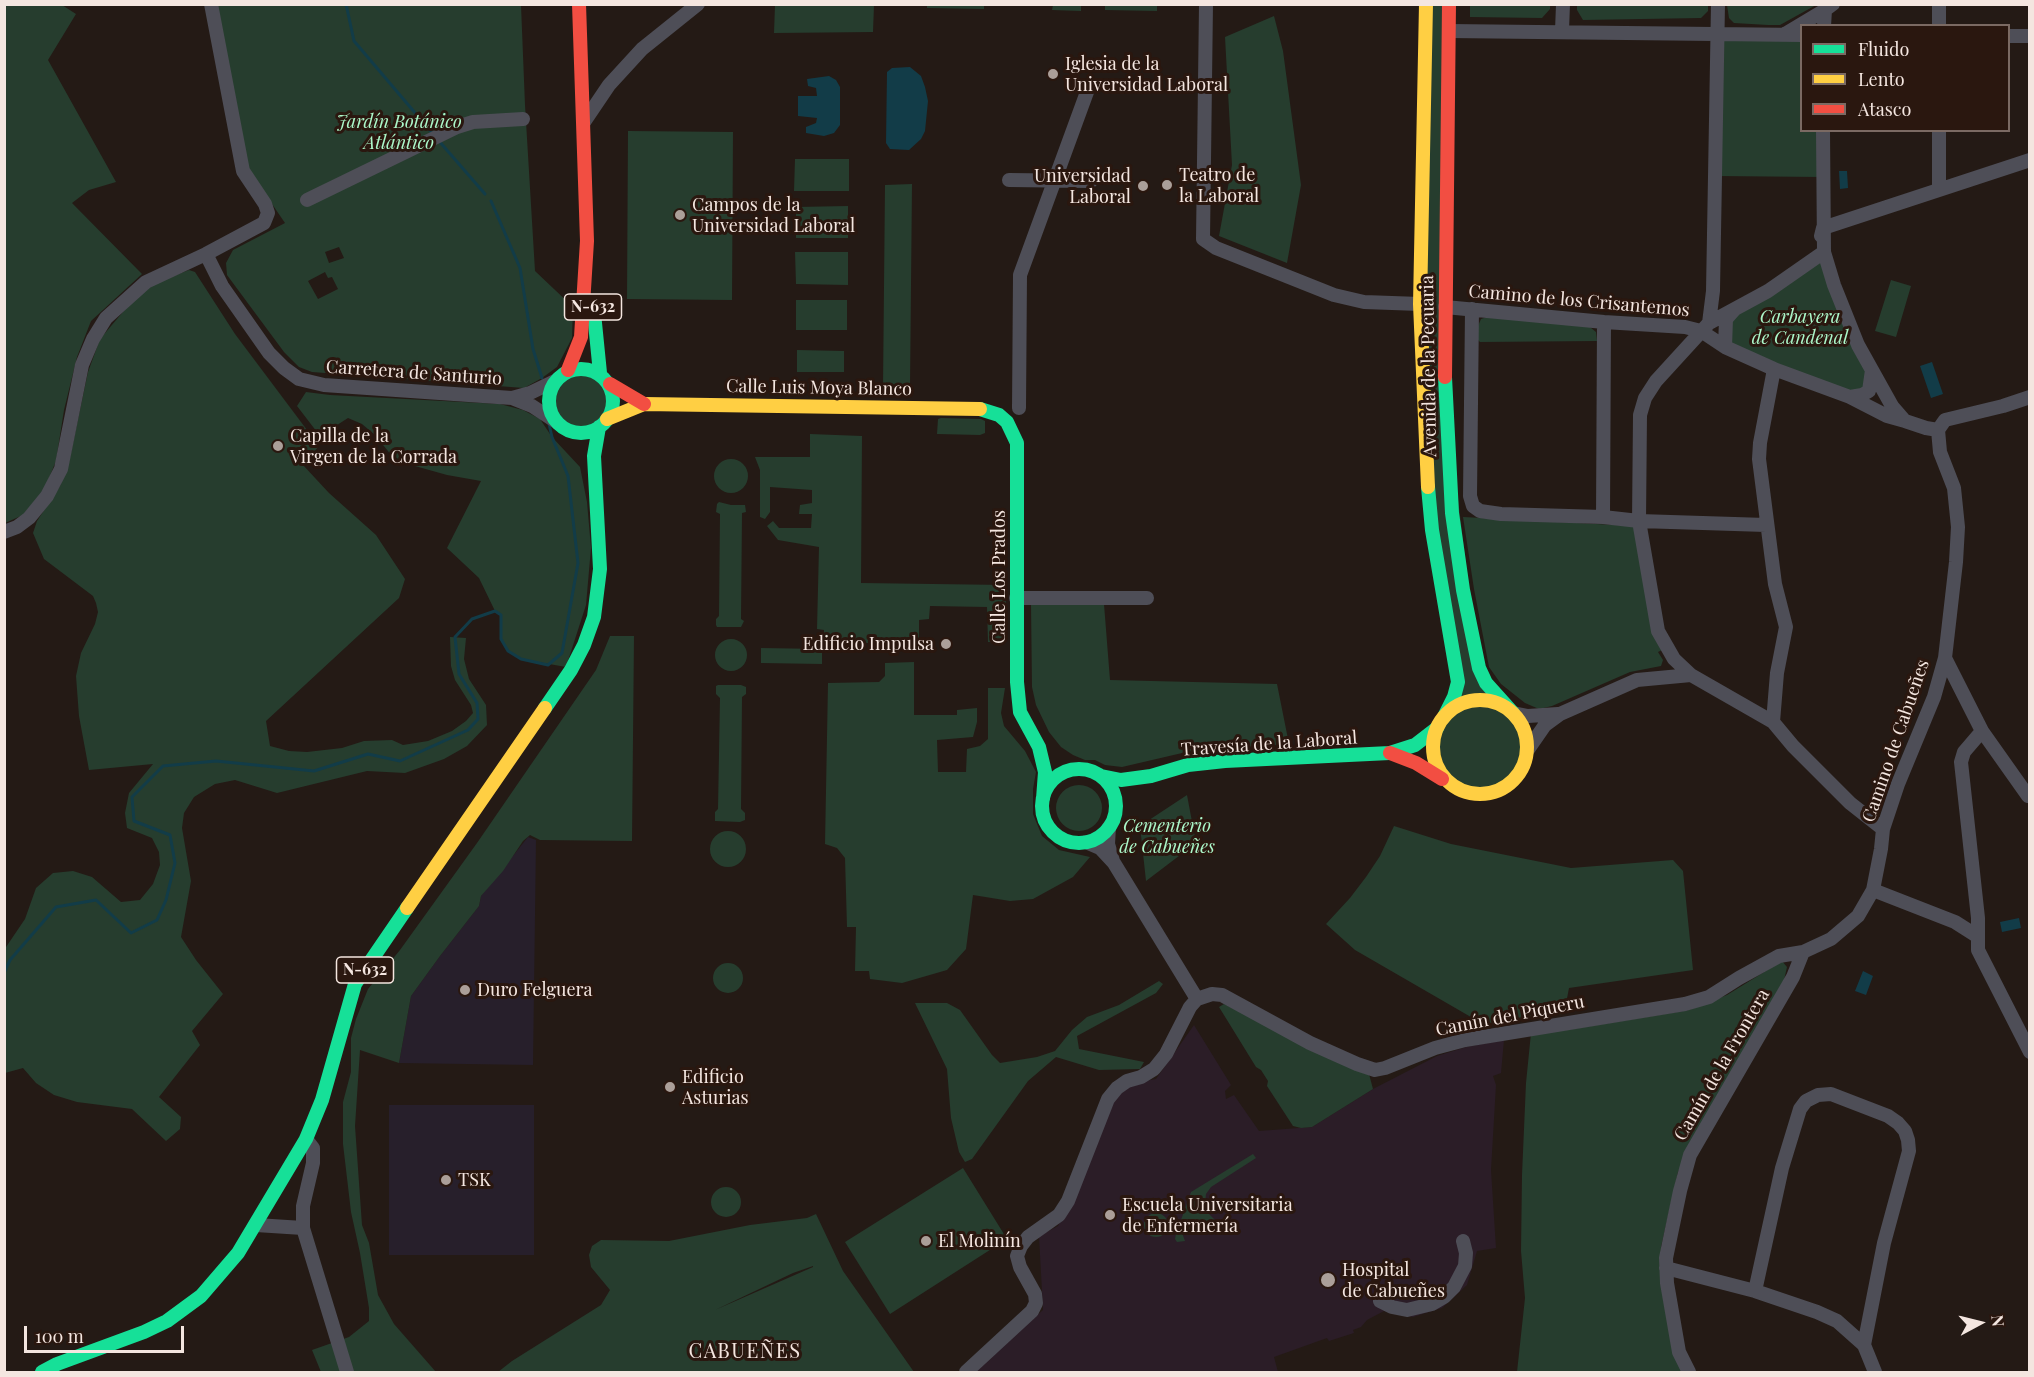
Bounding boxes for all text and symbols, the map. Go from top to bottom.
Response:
legend [1800,24,2010,132]
text: Fluido [1858,37,1909,61]
place label: Iglesia de la Universidad Laboral [1065,53,1228,96]
marker: Iglesia de la Universidad Laboral [1046,67,1060,81]
text: Lento [1858,67,1905,91]
text: Atasco [1858,97,1911,121]
park label: Jardín Botánico Atlántico [336,111,462,154]
place label: Teatro de la Laboral [1179,164,1259,207]
place label: Universidad Laboral [1034,165,1131,207]
marker: Teatro de la Laboral [1160,178,1174,192]
marker: Universidad Laboral [1136,179,1150,193]
place label: Campos de la Universidad Laboral [692,194,855,236]
marker: Campos de la Universidad Laboral [673,208,687,222]
street label: Avenida de la Pecuaria [1417,275,1441,457]
street label: Camino de los Crisantemos [1468,281,1690,321]
road number: N-632 [564,294,622,320]
park label: Carbayera de Candenal [1752,306,1848,348]
street label: Carretera de Santurio [325,356,503,390]
street label: Calle Luis Moya Blanco [726,376,912,400]
place label: Capilla de la Virgen de la Corrada [290,425,457,468]
marker: Capilla de la Virgen de la Corrada [271,439,285,453]
street label: Calle Los Prados [988,510,1010,644]
place label: Edificio Impulsa [803,633,934,655]
marker: Edificio Impulsa [939,637,953,651]
street label: Camino de Cabueñes [1858,657,1934,825]
street label: Travesía de la Laboral [1180,727,1358,761]
park label: Cementerio de Cabueñes [1119,815,1215,858]
road number: N-632 [336,957,394,983]
place label: Duro Felguera [477,979,593,1001]
marker: Duro Felguera [458,983,472,997]
street label: Camín de la Frontera [1670,985,1774,1145]
street label: Camín del Piqueru [1434,991,1586,1041]
place label: Edificio Asturias [682,1066,749,1108]
marker: Edificio Asturias [663,1080,677,1094]
place label: TSK [458,1169,491,1191]
marker: TSK [439,1173,453,1187]
place label: Escuela Universitaria de Enfermería [1122,1194,1293,1236]
marker: Escuela Universitaria de Enfermería [1103,1208,1117,1222]
place label: El Molinín [938,1230,1021,1252]
marker: El Molinín [919,1234,933,1248]
place label: Hospital de Cabueñes [1342,1259,1445,1302]
marker: Hospital de Cabueñes [1319,1271,1337,1289]
north arrow [1950,1293,2010,1353]
scale bar [27,1314,188,1352]
text: N [1987,1314,2009,1328]
text: 100 m [35,1324,84,1348]
district label: CABUEÑES [688,1340,802,1364]

